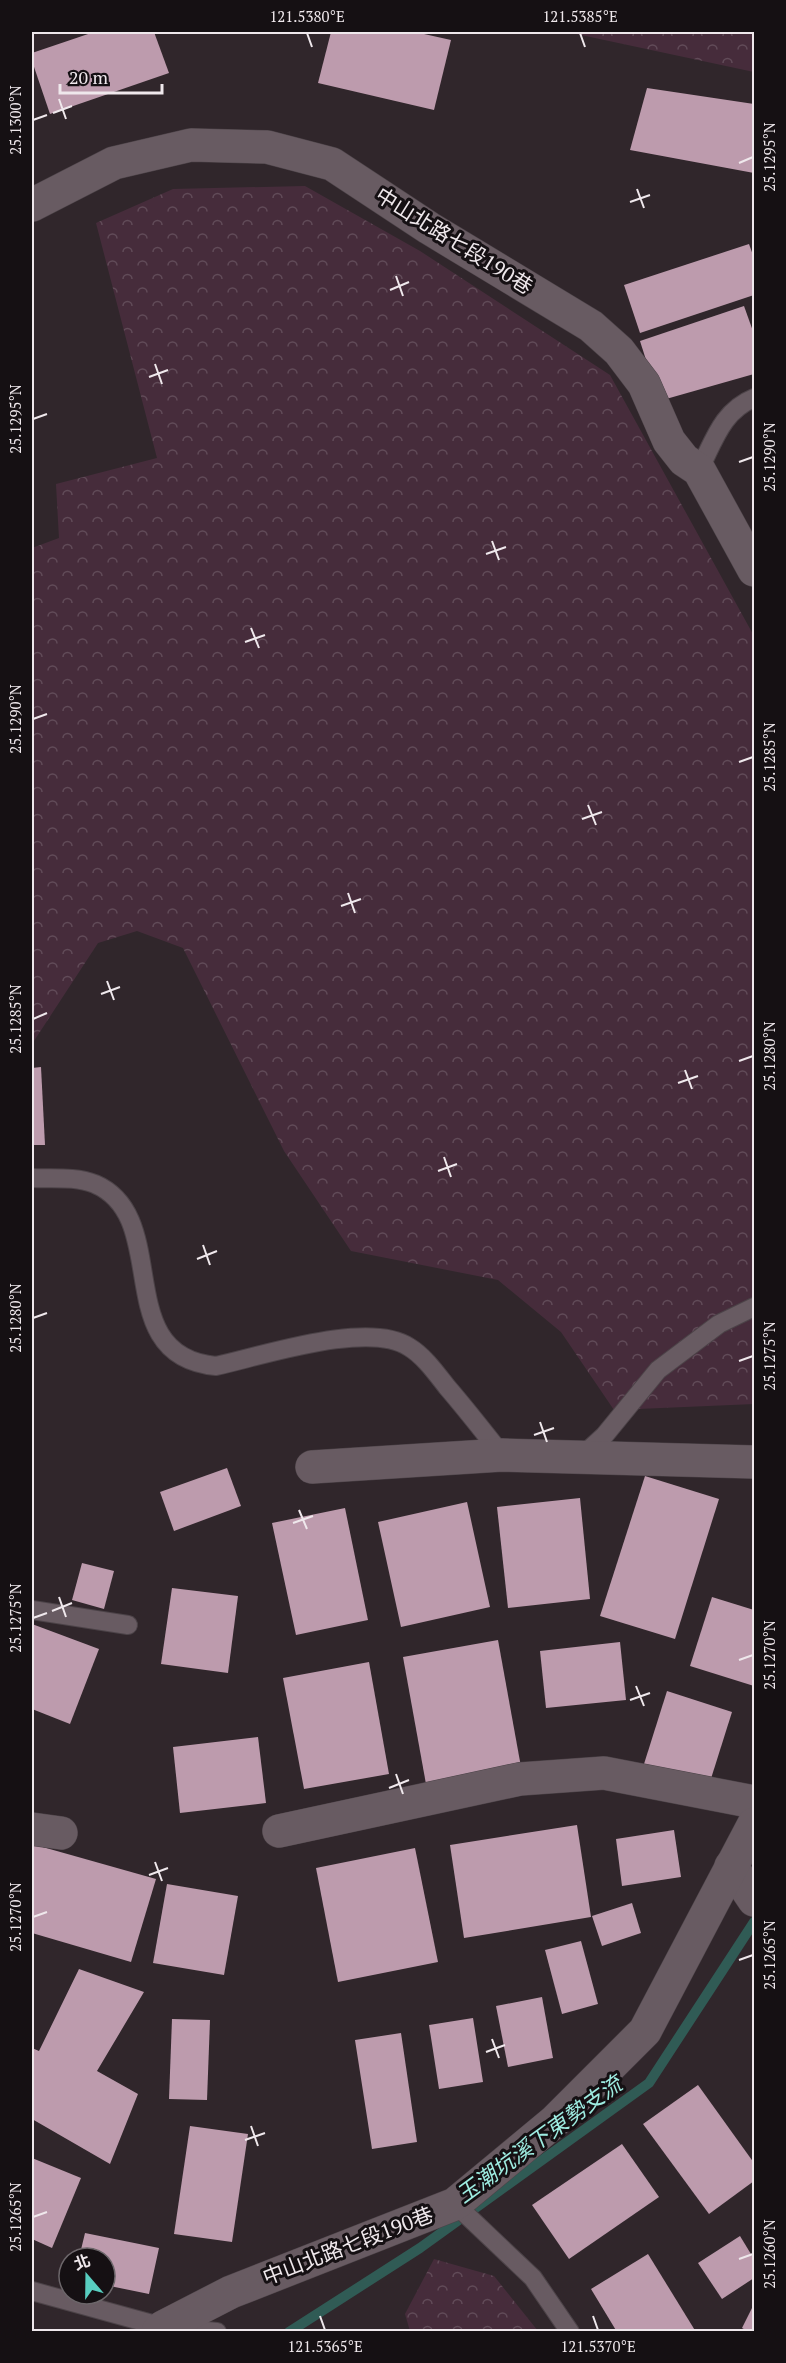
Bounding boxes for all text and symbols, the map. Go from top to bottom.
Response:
text: 121.5380°E [269,6,345,26]
text: 121.5385°E [542,6,618,26]
scale bar [60,57,162,95]
text: 20 m [69,65,109,89]
text: 25.1300°N [5,85,25,155]
text: 25.1295°N [759,122,779,192]
street label: 中山北路七段190巷 [371,180,539,300]
text: 25.1295°N [5,384,25,454]
text: 25.1290°N [759,422,779,492]
text: 25.1290°N [5,684,25,754]
text: 25.1285°N [759,722,779,792]
text: 25.1285°N [5,984,25,1054]
text: 25.1280°N [759,1021,779,1091]
text: 25.1280°N [5,1283,25,1353]
text: 25.1275°N [759,1321,779,1391]
text: 25.1275°N [5,1583,25,1653]
text: 25.1270°N [759,1620,779,1690]
text: 25.1270°N [5,1882,25,1952]
text: 25.1265°N [759,1920,779,1990]
water label: 玉潮坑溪下東勢支流 [450,2067,630,2209]
text: 25.1265°N [5,2182,25,2252]
street label: 中山北路七段190巷 [258,2200,437,2290]
text: 25.1260°N [759,2219,779,2289]
north arrow [57,2246,117,2306]
text: 北 [71,2249,93,2275]
text: 121.5365°E [287,2336,363,2356]
text: 121.5370°E [560,2336,636,2356]

